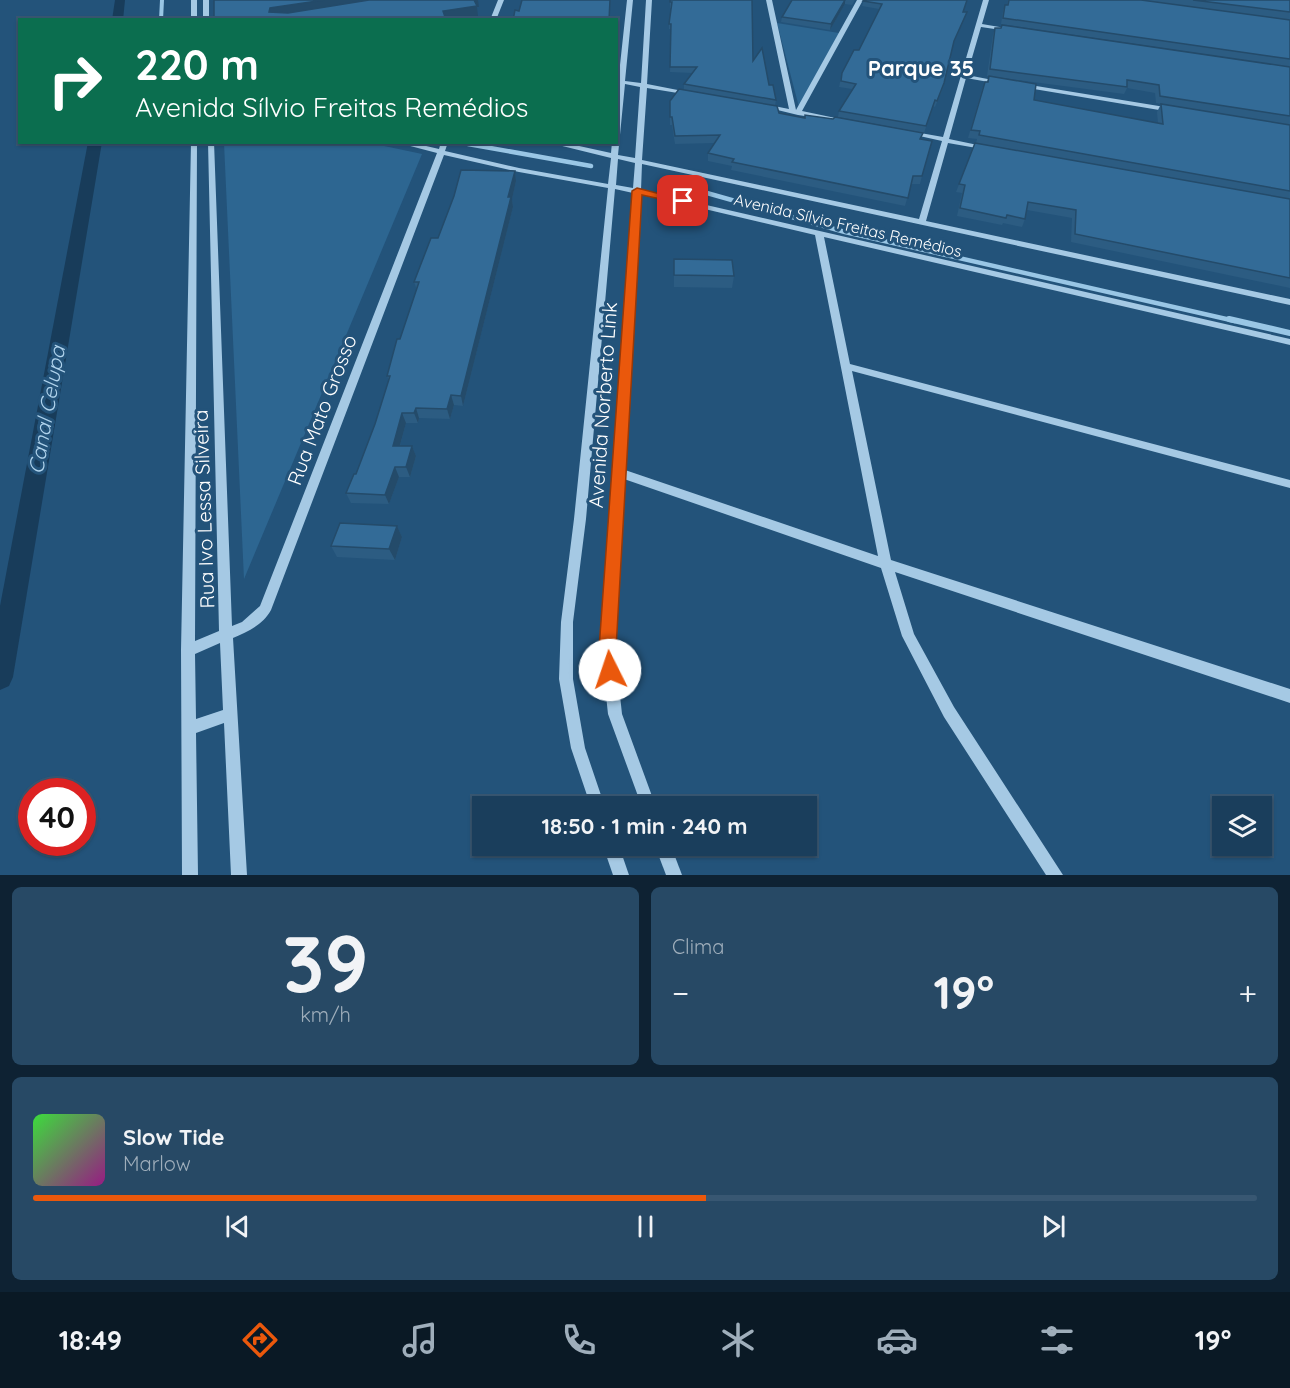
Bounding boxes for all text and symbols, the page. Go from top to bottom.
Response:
text: 220 m [135,38,259,91]
icon: right [36,42,114,120]
district label: Parque 35 [868,54,974,82]
text: Avenida Sílvio Freitas Remédios [135,90,528,124]
pin [657,175,708,226]
icon: arrive [666,184,699,217]
street label: Avenida Sílvio Freitas Remédios [732,189,964,261]
street label: Avenida Norberto Link [583,301,622,509]
street label: Rua Mato Grosso [281,331,362,489]
water label: Canal Celupa [22,343,70,476]
street label: Rua Ivo Lessa Silveira [188,409,219,609]
position arrow [578,638,642,702]
speed limit sign: 40 [18,778,96,856]
map controls [1212,796,1272,856]
button: layers [1212,796,1272,856]
text: 18:50 · 1 min · 240 m [542,812,747,840]
text: 39 [282,914,369,1012]
text: Clima [672,934,724,959]
text: 19° [933,964,994,1020]
text: − [672,972,689,1013]
text: + [1238,972,1257,1013]
text: km/h [300,1002,351,1027]
text: Slow Tide [123,1123,224,1151]
text: Marlow [123,1151,191,1176]
icon: previous [221,1210,254,1243]
icon: pause [629,1210,662,1243]
icon: next [1037,1210,1070,1243]
icon: directions [239,1319,281,1361]
icon: music [399,1319,441,1361]
icon: phone [558,1319,600,1361]
icon: climate [717,1319,759,1361]
icon: car [876,1319,918,1361]
icon: filters [1036,1319,1078,1361]
text: 18:49 [59,1323,122,1357]
text: 19° [1195,1323,1231,1357]

